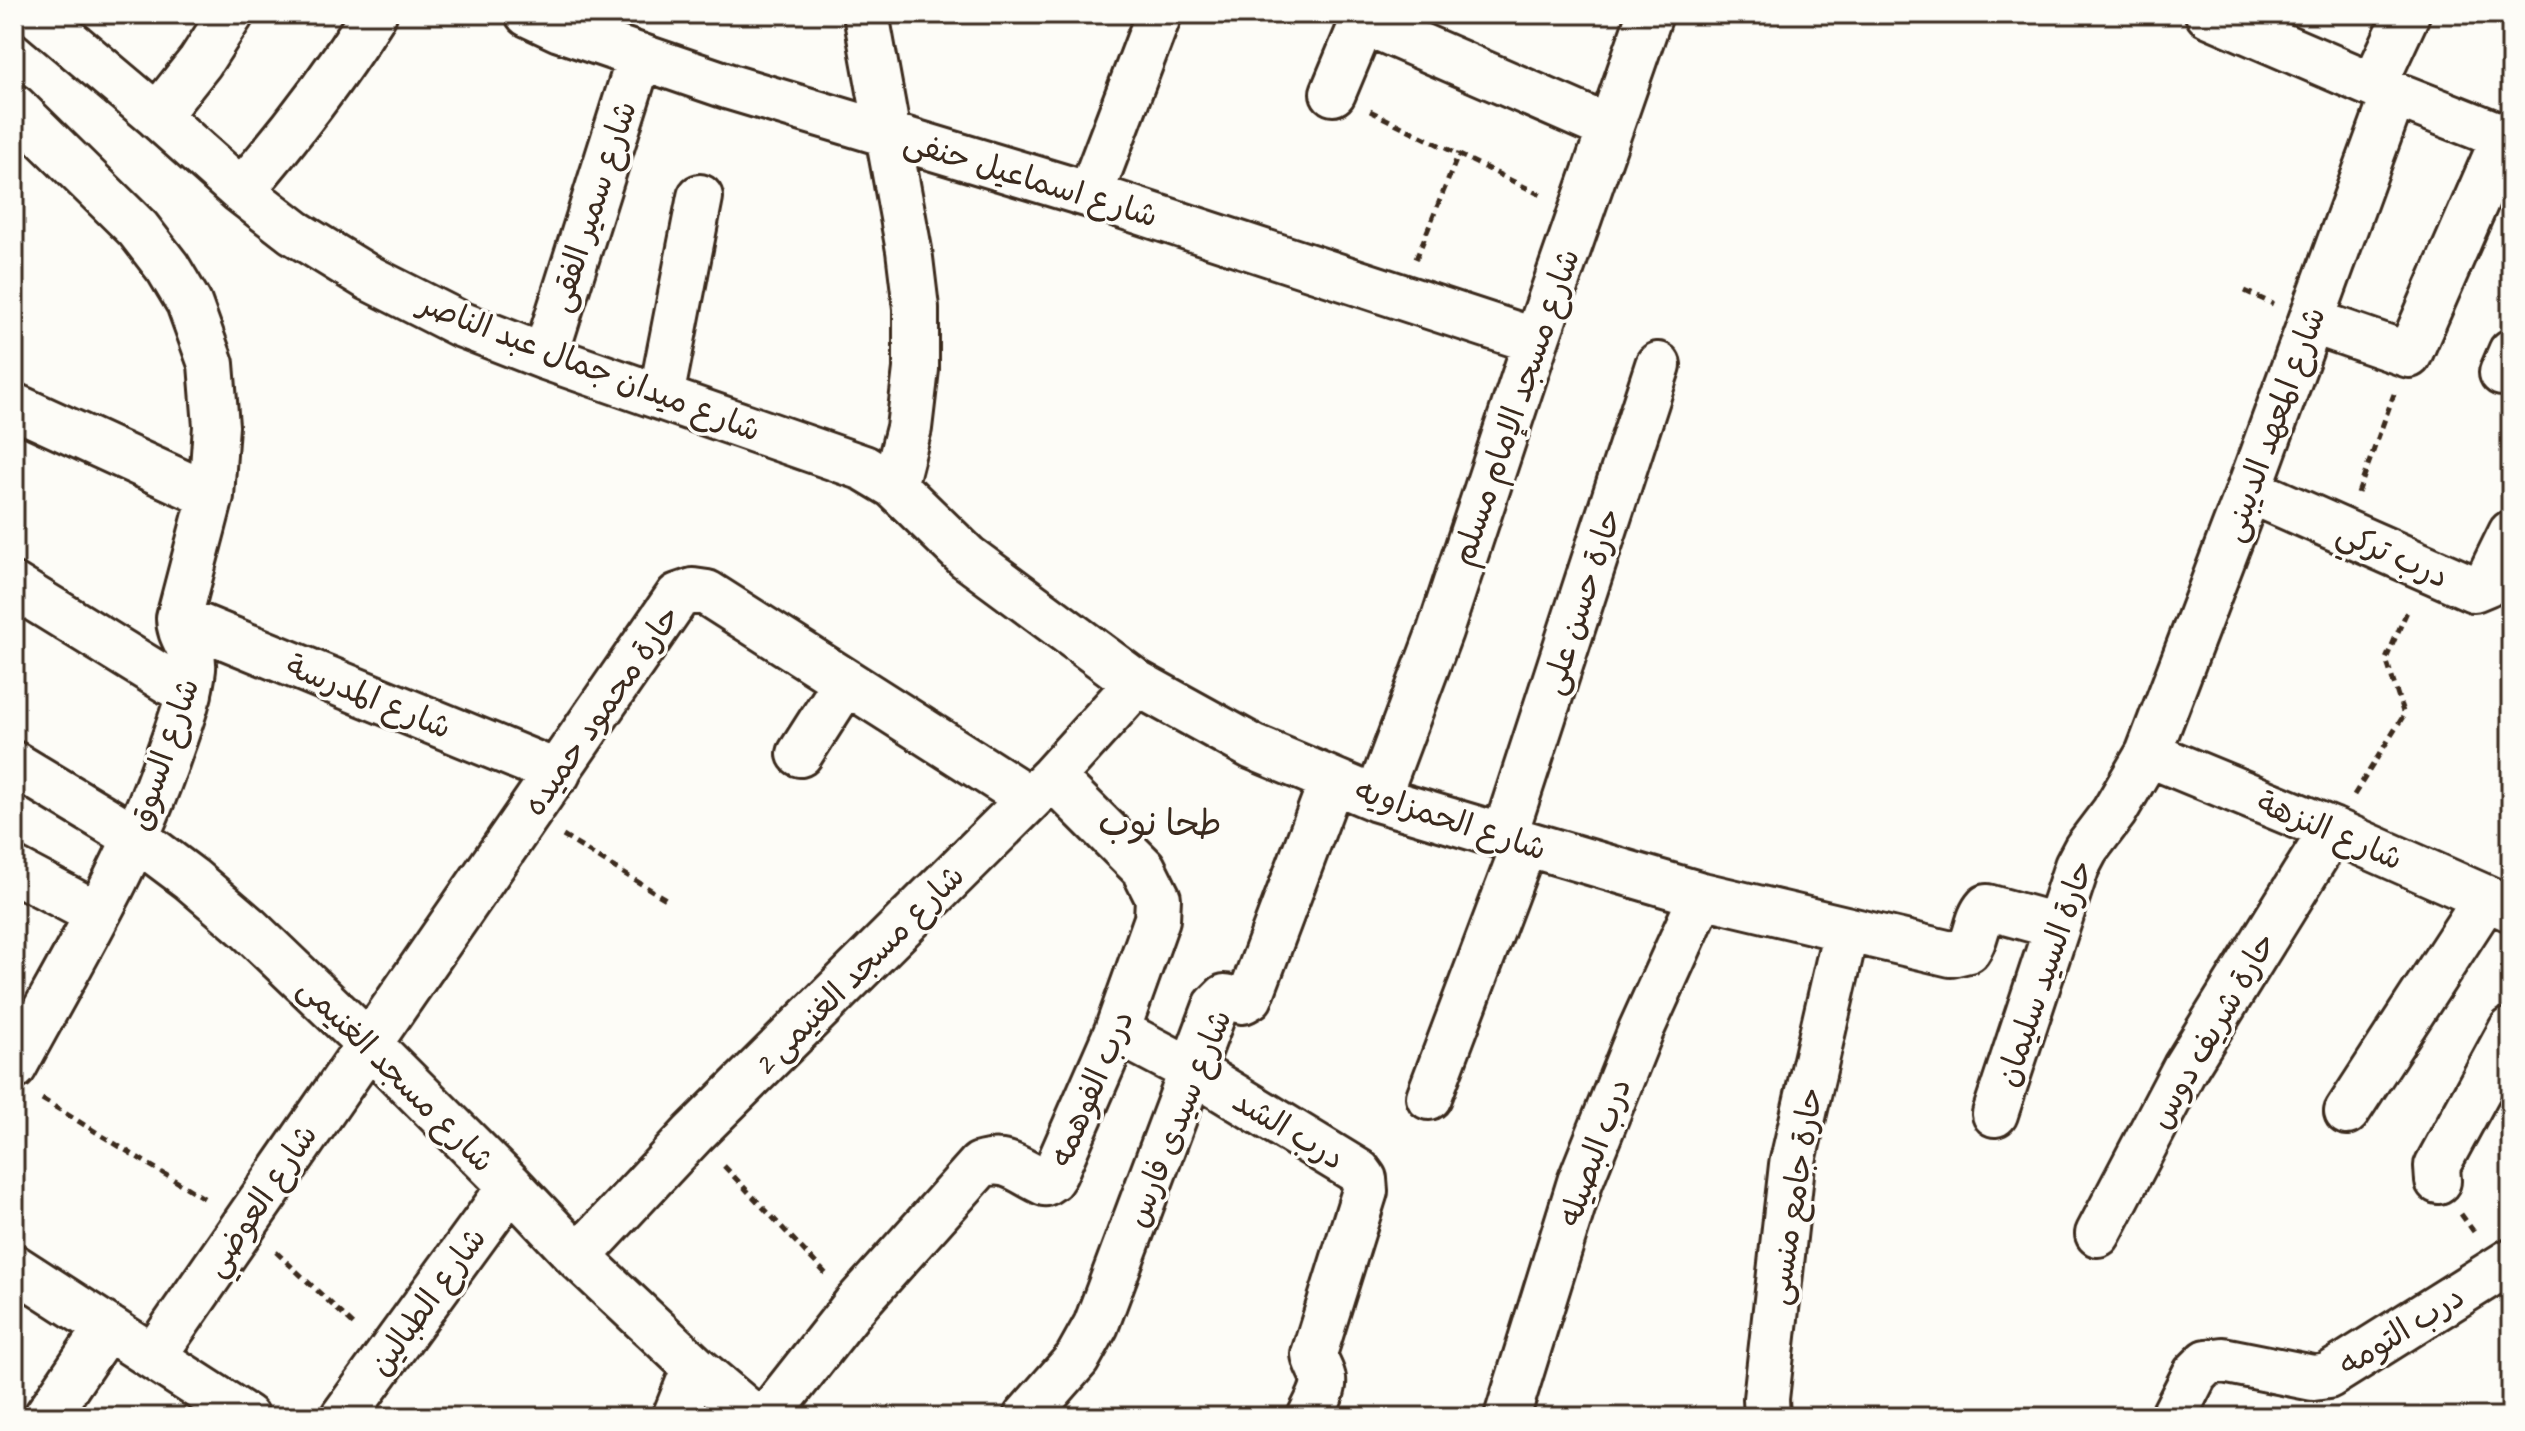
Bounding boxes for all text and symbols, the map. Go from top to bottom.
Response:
street label: شارع سمير الفقى [539,96,648,317]
street label: شارع اسماعيل حنفى [898,120,1163,238]
street label: شارع مسجد الإمام مسلم [1442,243,1592,572]
street label: شارع ميدان جمال عبد الناصر [410,281,767,453]
street label: شارع المعهد الديبنى [2212,301,2337,548]
street label: حارة حسن على [1532,503,1631,700]
street label: درب تركي [2328,512,2455,604]
street label: حارة محمود حميده [513,597,689,824]
street label: شارع المدرسة [280,645,457,750]
street label: شارع السوق [118,673,211,836]
street label: شارع الحمزاويه [1349,769,1552,872]
street label: شارع النزهة [2250,781,2409,881]
district label: طحا نوب [1098,800,1222,846]
street label: حارة السيد سليمان [1986,854,2102,1092]
street label: شارع مسجد الغنيمى 2 [744,856,974,1086]
street label: حارة شريف دوس [2140,925,2285,1136]
street label: شارع مسجد الغنيمى [288,968,503,1183]
street label: شارع سيدى فارس [1116,1003,1243,1234]
street label: درب الفوهمه [1040,1004,1143,1173]
street label: درب البصيله [1549,1072,1640,1232]
street label: درب الشد [1225,1080,1352,1179]
street label: حارة جامع منسى [1757,1084,1834,1308]
street label: شارع العوضي [194,1116,332,1288]
street label: شارع الطبالين [360,1219,497,1385]
street label: درب التومه [2331,1276,2472,1385]

